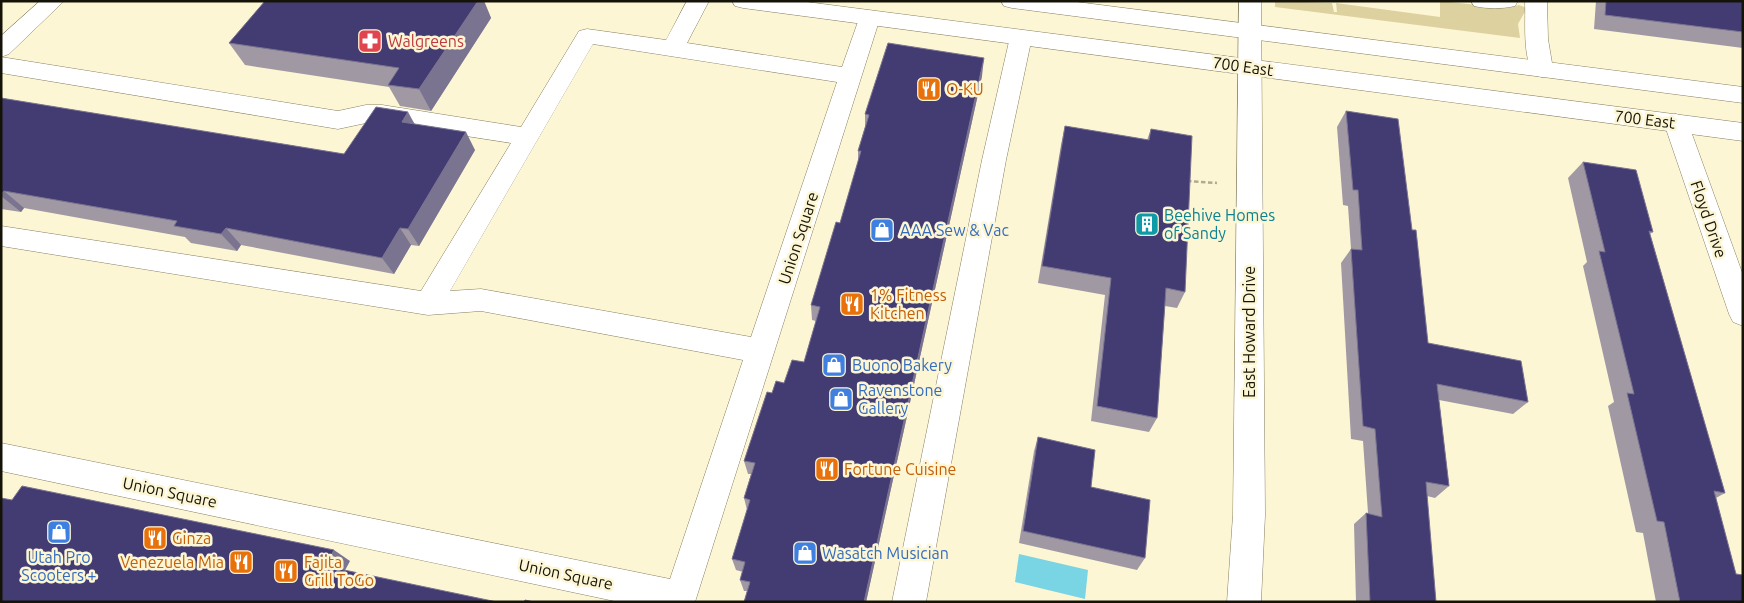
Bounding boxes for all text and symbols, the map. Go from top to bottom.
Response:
pharmacy icon: Walgreens [357,28,383,54]
place label: Walgreens [388,32,464,50]
street label: 700 East [1211,53,1275,79]
restaurant icon: O-KU [916,76,942,102]
place label: O-KU [946,80,984,98]
street label: 700 East [1614,106,1677,132]
street label: Floyd Drive [1687,178,1731,260]
street label: Union Square [775,190,821,286]
place label: Beehive Homes of Sandy [1164,206,1275,242]
building icon: Beehive Homes of Sandy [1134,211,1160,237]
shop icon: AAA Sew & Vac [869,217,895,243]
place label: AAA Sew & Vac [900,221,1009,239]
street label: East Howard Drive [1240,266,1258,398]
place label: 1% Fitness Kitchen [870,286,947,322]
restaurant icon: 1% Fitness Kitchen [839,291,865,317]
shop icon: Buono Bakery [821,352,847,378]
place label: Buono Bakery [852,356,952,374]
place label: Ravenstone Gallery [858,381,942,417]
shop icon: Ravenstone Gallery [828,386,854,412]
restaurant icon: Fortune Cuisine [814,456,840,482]
place label: Fortune Cuisine [844,460,956,478]
street label: Union Square [121,473,219,511]
shop icon: Utah Pro Scooters + [46,519,72,545]
restaurant icon: Ginza [142,525,168,551]
place label: Ginza [172,529,211,547]
shop icon: Wasatch Musician [792,540,818,566]
place label: Wasatch Musician [822,544,949,562]
place label: Utah Pro Scooters + [21,548,97,584]
restaurant icon: Venezuela Mia [228,549,254,575]
place label: Venezuela Mia [120,553,224,571]
place label: Fajita Grill ToGo [304,553,374,589]
street label: Union Square [517,555,615,593]
restaurant icon: Fajita Grill ToGo [273,558,299,584]

